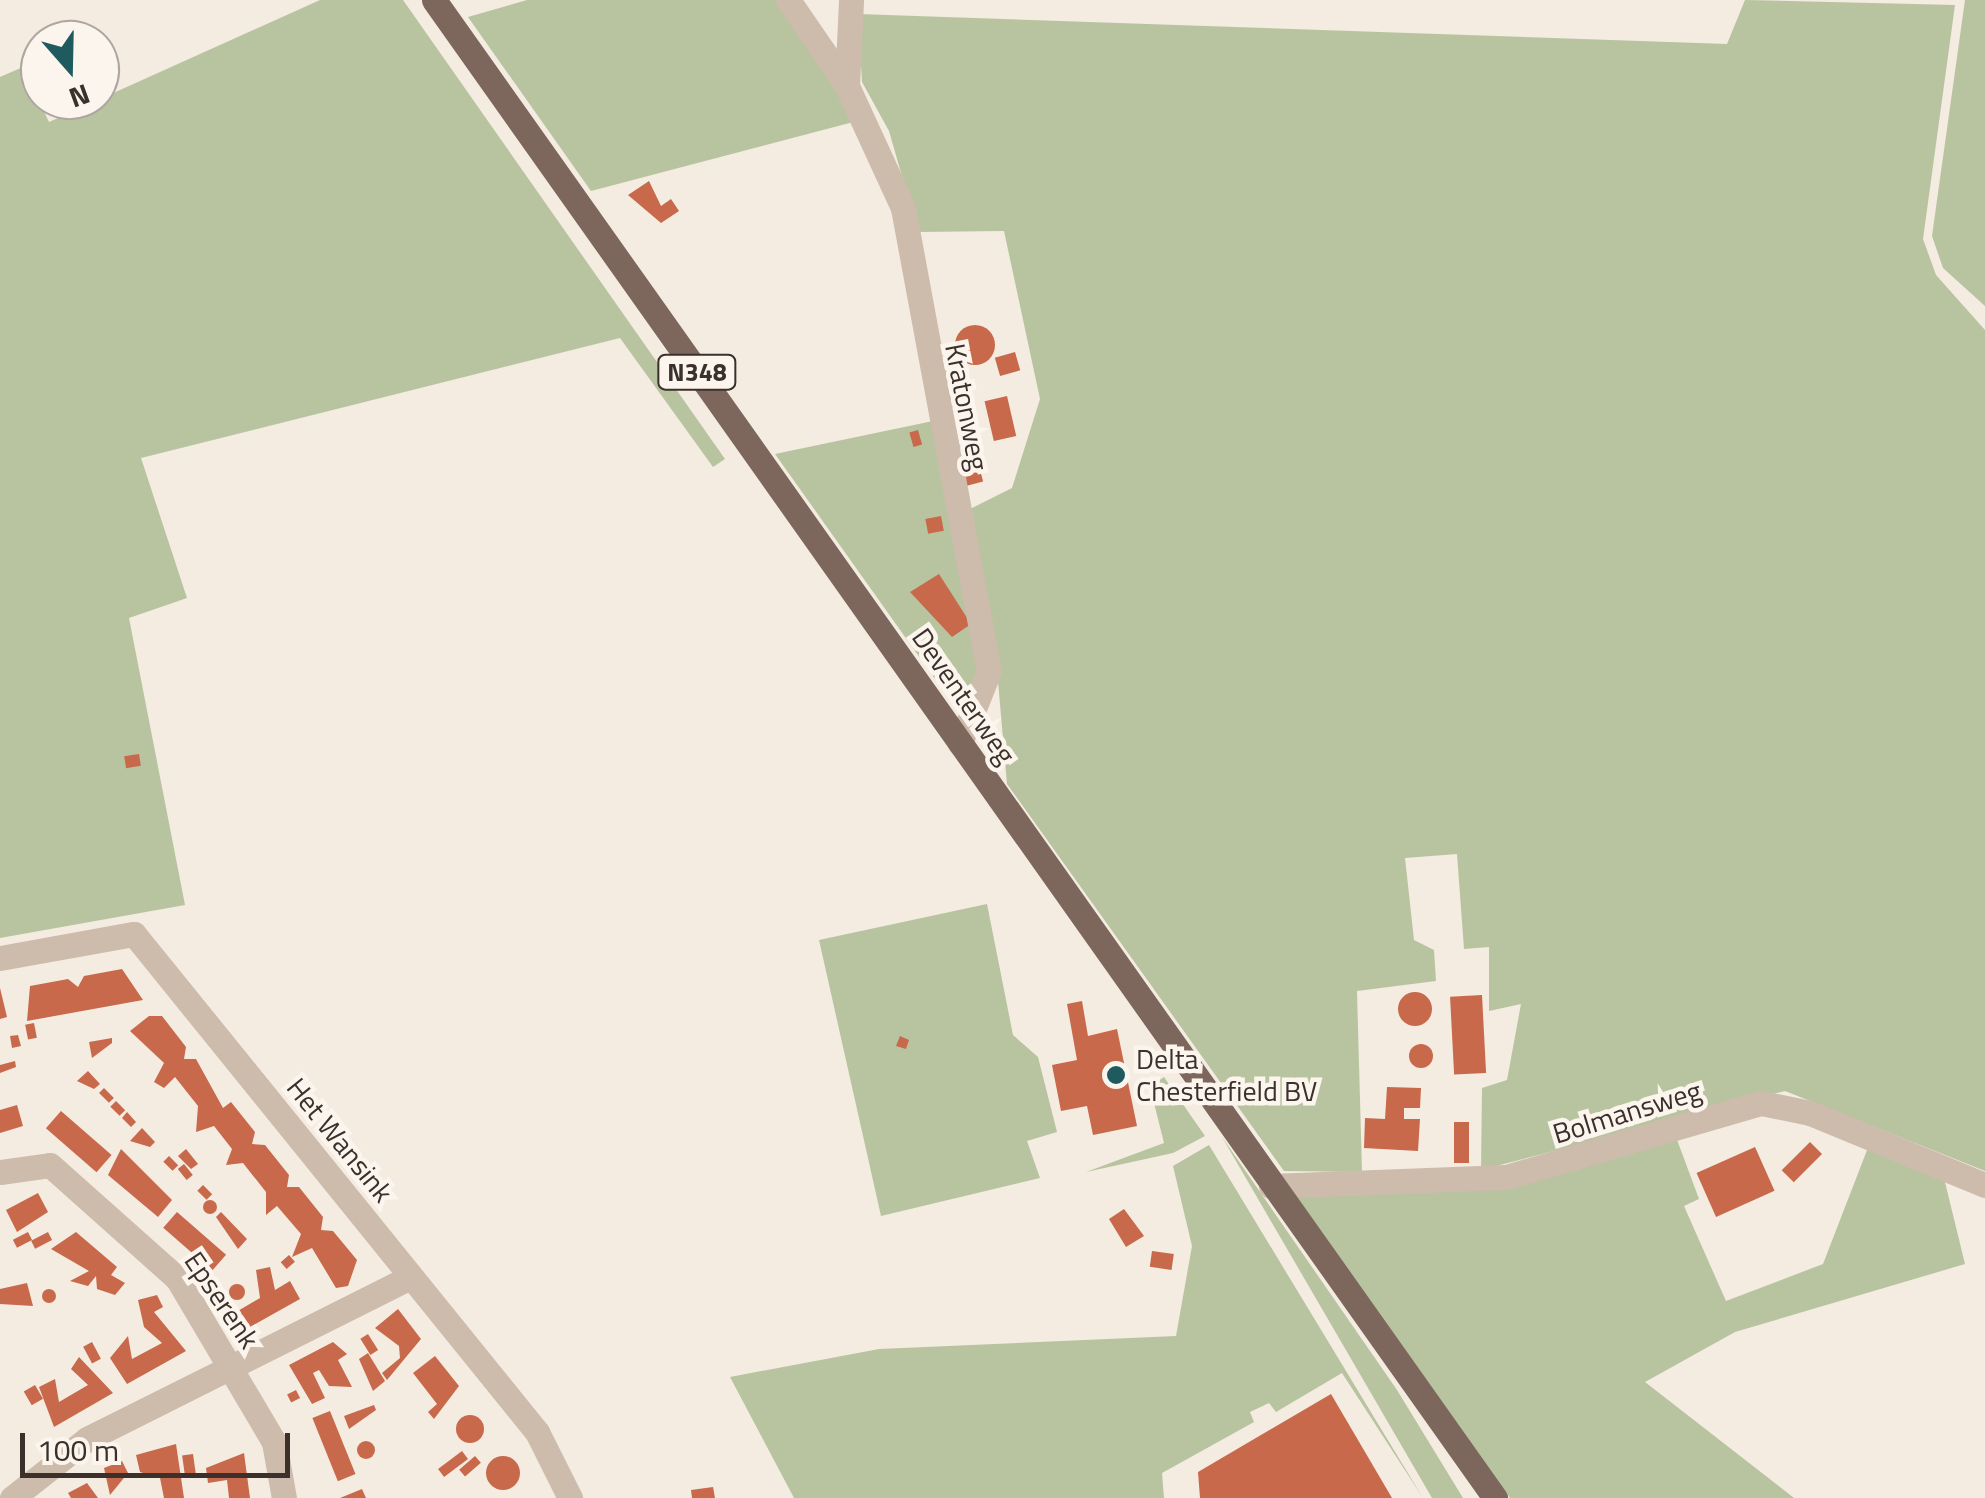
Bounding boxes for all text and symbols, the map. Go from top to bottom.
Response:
north arrow [20,20,120,120]
text: N [63,73,96,120]
street label: Kratonweg [938,341,996,473]
road number: N348 [657,352,737,392]
street label: Deventerweg [905,622,1023,770]
place label: Delta Chesterfield BV [1136,1042,1317,1108]
marker: Delta Chesterfield BV [1105,1064,1127,1086]
street label: Het Wansink [280,1071,400,1209]
street label: Bolmansweg [1549,1073,1705,1151]
street label: Epserenk [177,1245,267,1355]
scale bar [25,1413,295,1475]
text: 100 m [37,1427,119,1473]

